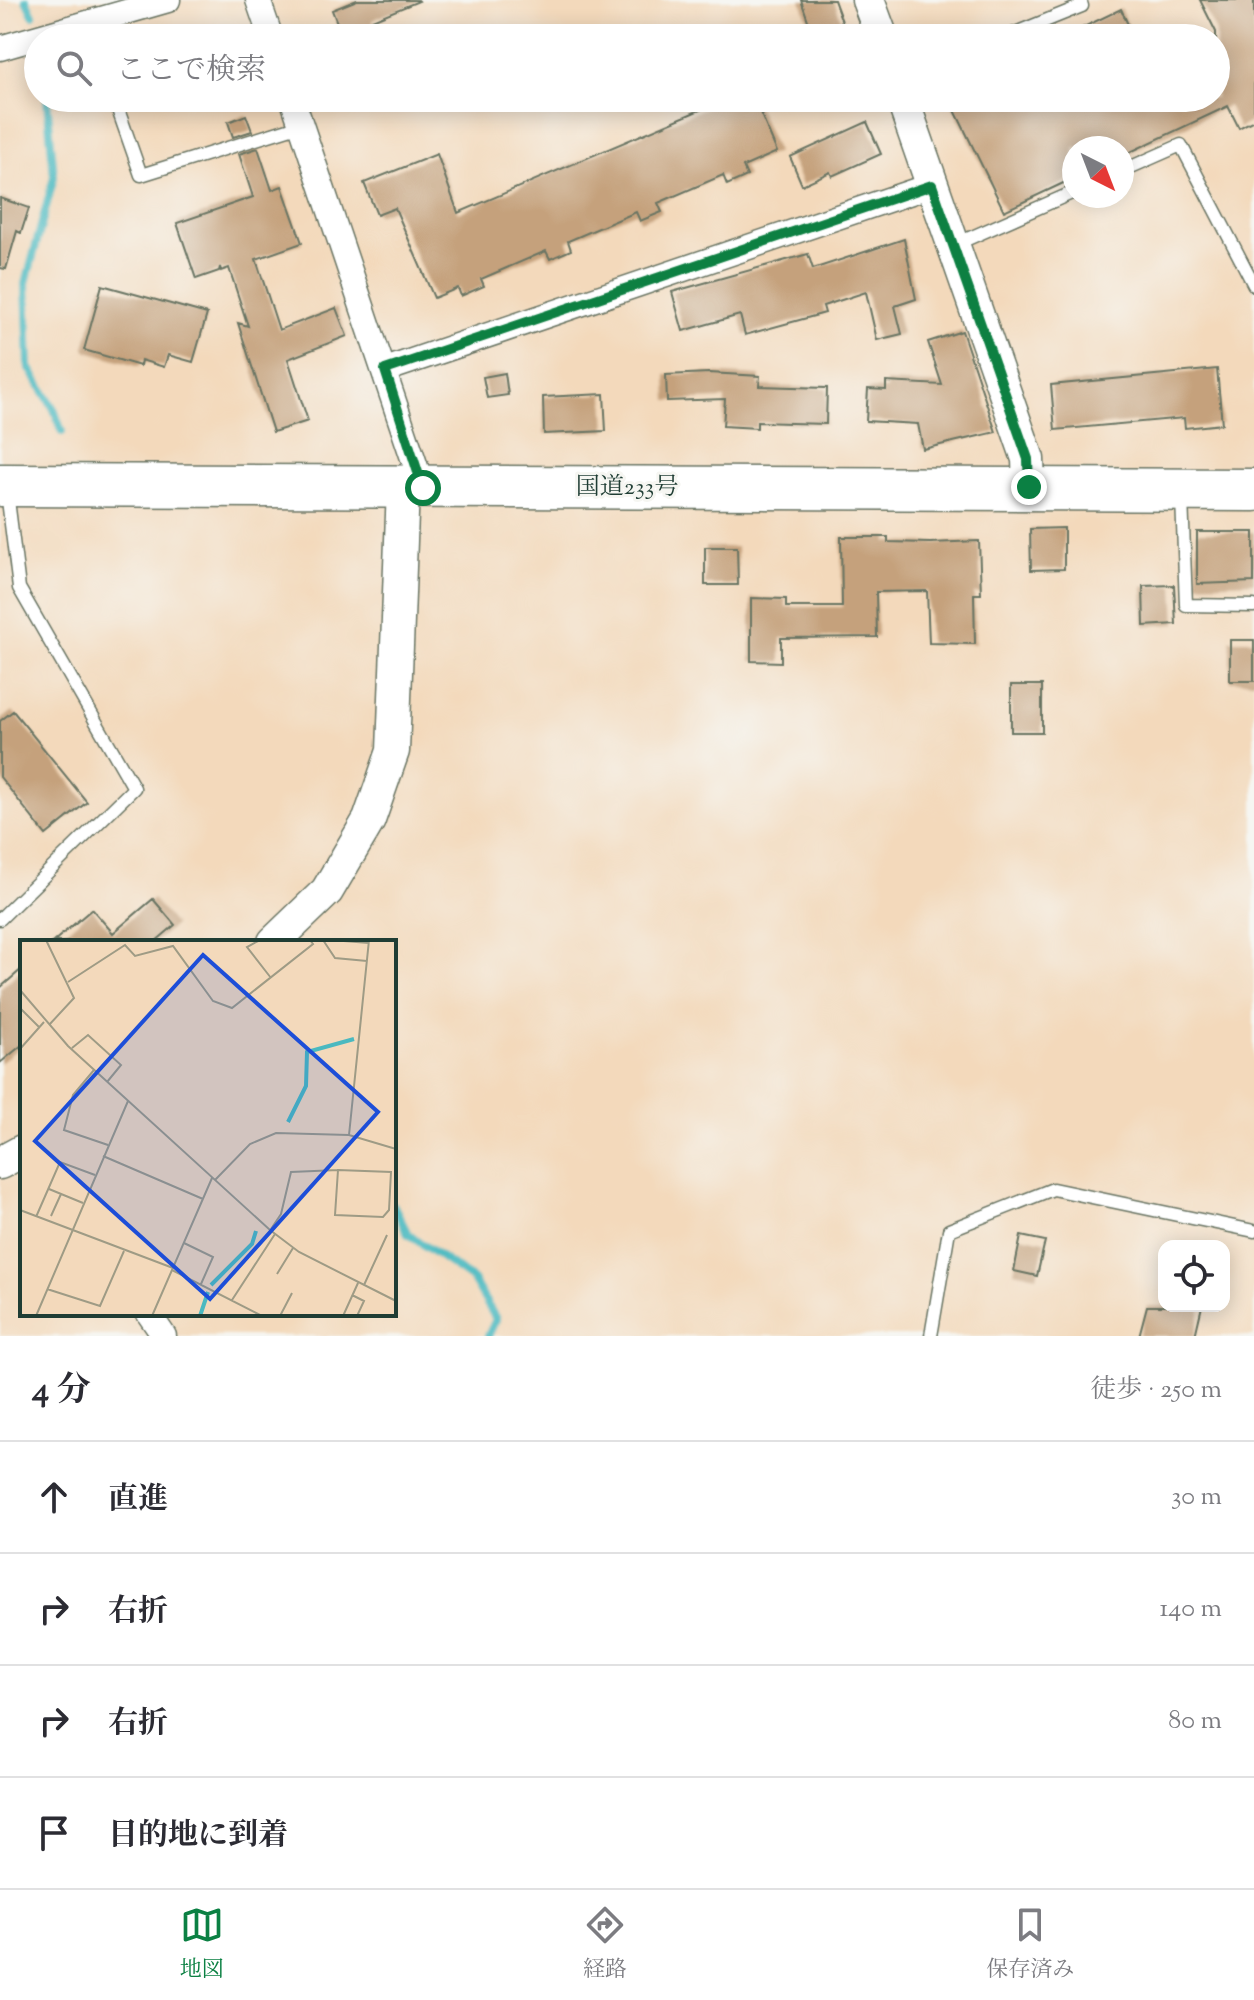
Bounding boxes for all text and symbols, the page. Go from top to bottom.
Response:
search box [24,24,1230,112]
icon: search [52,46,96,90]
text: ここで検索 [116,50,266,93]
north arrow [1062,136,1134,208]
route end [1011,469,1047,505]
route start [405,470,441,506]
street label: 国道233号 [576,471,678,505]
inset map [20,940,396,1316]
map controls [1158,1240,1230,1312]
button: locate [1158,1240,1230,1312]
text: 4 分 [32,1367,90,1416]
text: 徒歩 · 250 m [1091,1372,1222,1409]
icon: ahead [32,1475,76,1519]
text: 直進 [108,1479,168,1522]
text: 30 m [1171,1479,1222,1516]
icon: right [32,1587,76,1631]
text: 右折 [108,1591,168,1634]
text: 140 m [1159,1591,1222,1628]
icon: right [32,1699,76,1743]
text: 右折 [108,1703,168,1746]
text: 80 m [1168,1703,1222,1740]
icon: arrive [32,1811,76,1855]
text: 目的地に到着 [108,1815,288,1858]
tab: 地図 [180,1903,224,1987]
tab: 経路 [583,1903,627,1987]
tab: 保存済み [986,1903,1074,1987]

